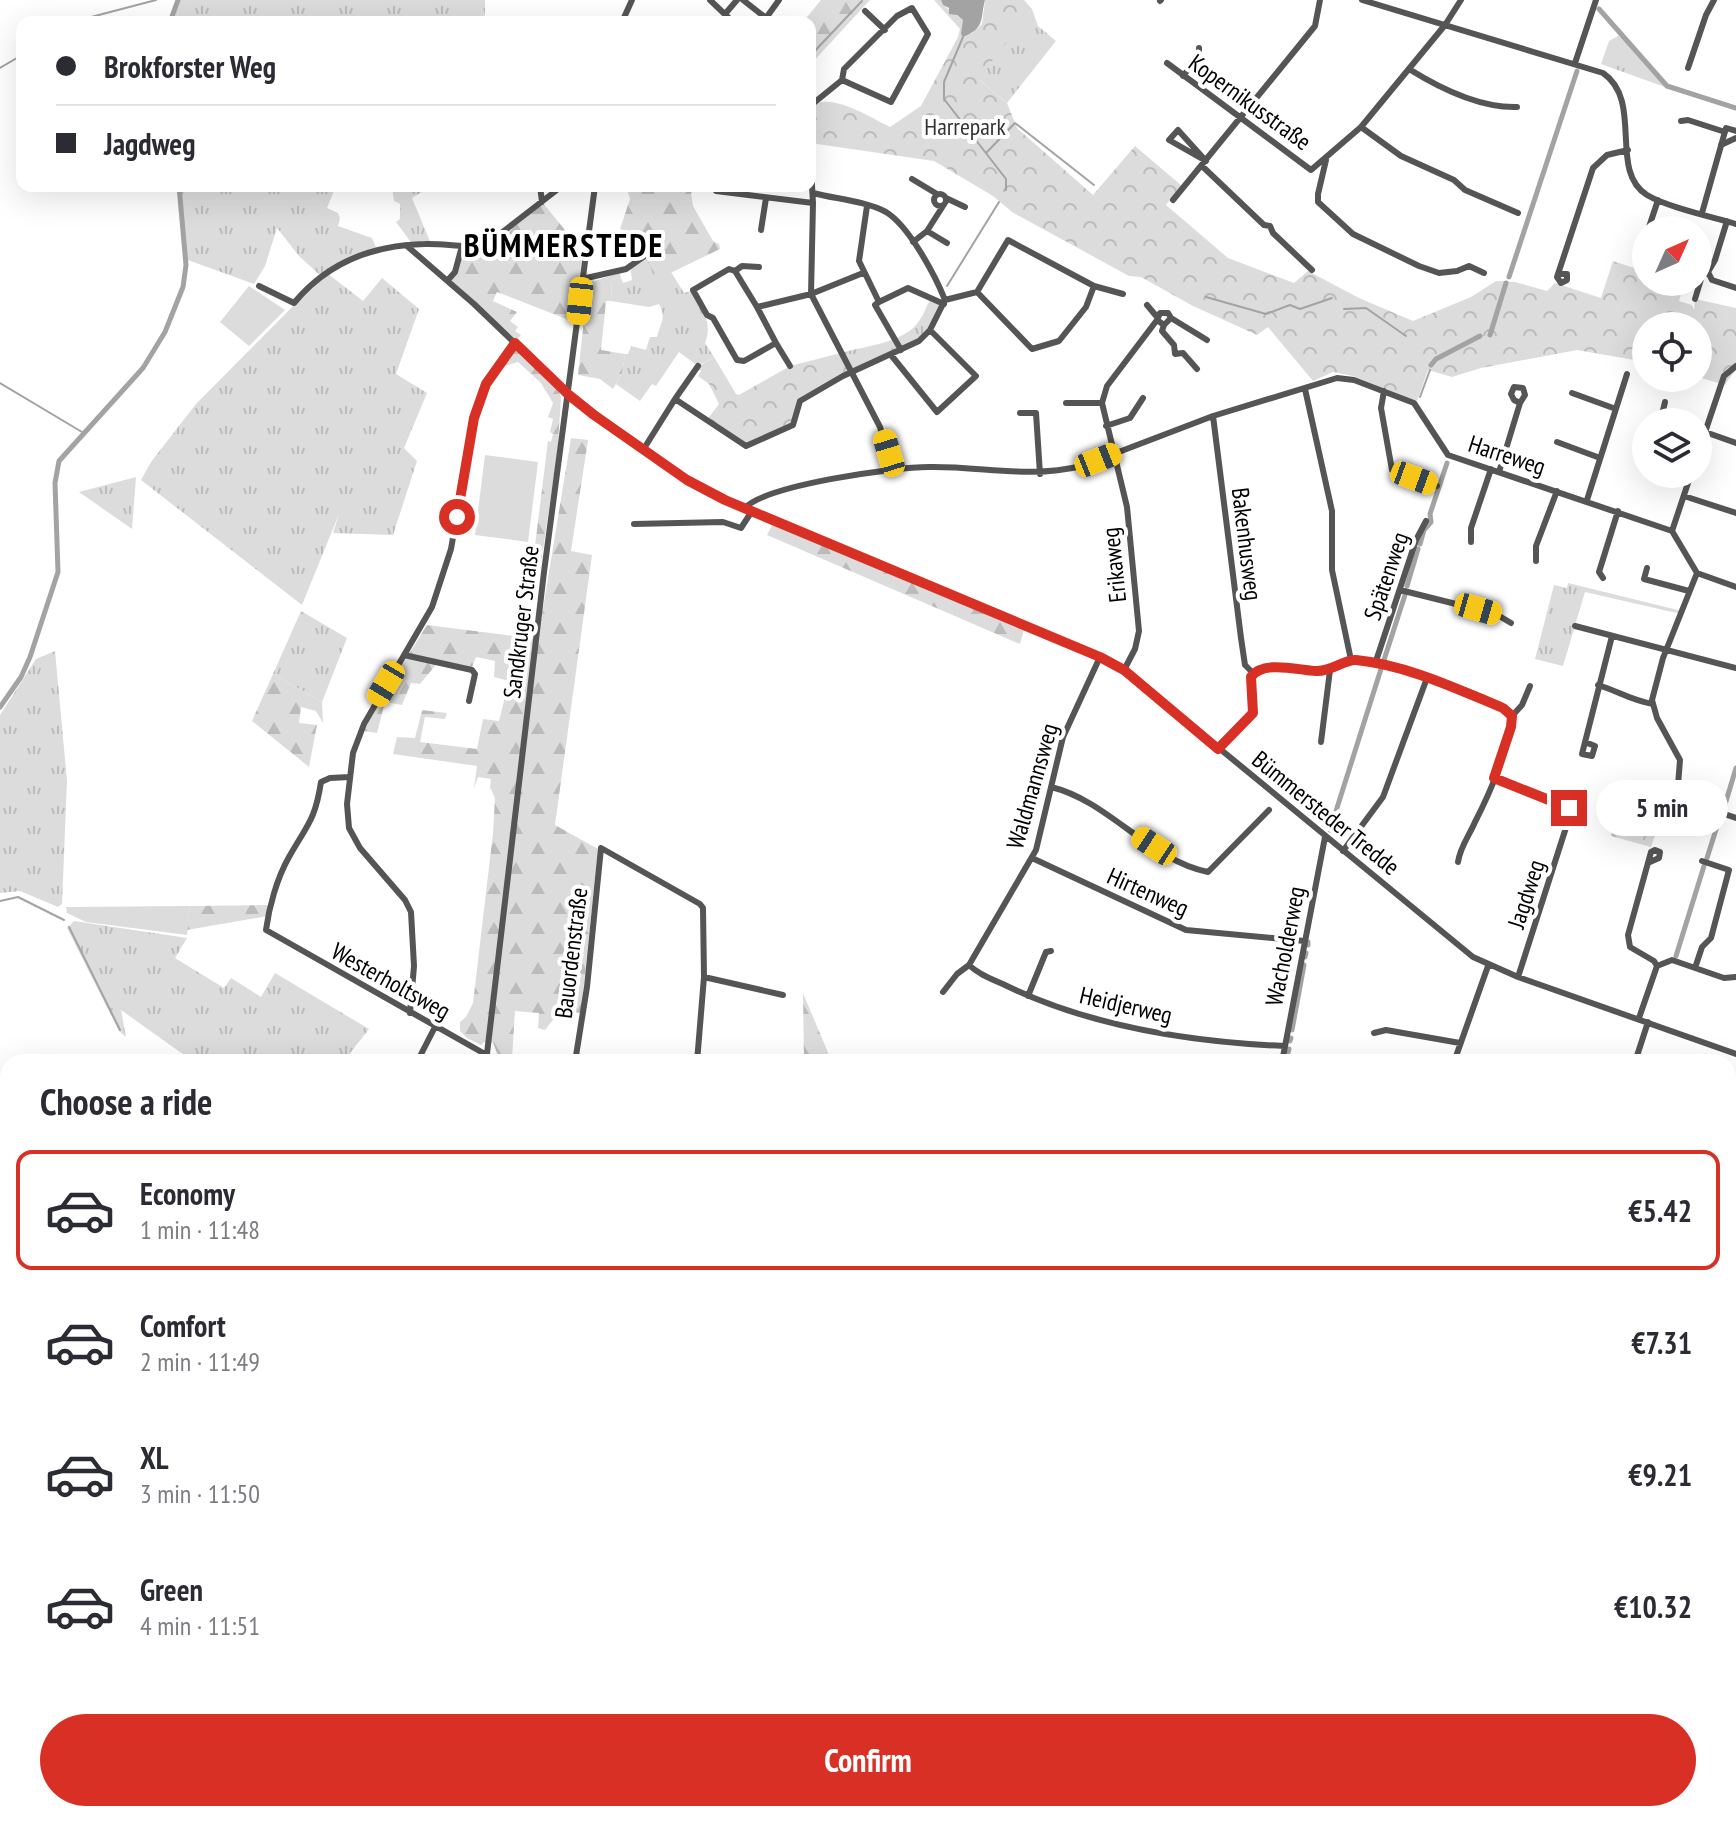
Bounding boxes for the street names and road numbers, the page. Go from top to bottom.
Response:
street label: Kopernikusstraße [1183,47,1317,157]
street label: Harreweg [1464,428,1550,482]
street label: Bakenhusweg [1225,486,1269,602]
street label: Erikaweg [1095,526,1133,604]
street label: Spätenweg [1356,528,1416,624]
street label: Sandkruger Straße [496,544,546,700]
street label: Waldmannsweg [999,720,1065,852]
street label: Bümmersteder Tredde [1246,744,1406,882]
street label: Jagdweg [1500,856,1552,933]
street label: Hirtenweg [1102,860,1194,924]
street label: Wacholderweg [1258,884,1312,1008]
street label: Bauordenstraße [548,886,594,1020]
street label: Westerholtsweg [326,936,456,1026]
street label: Heidjerweg [1077,979,1175,1031]

